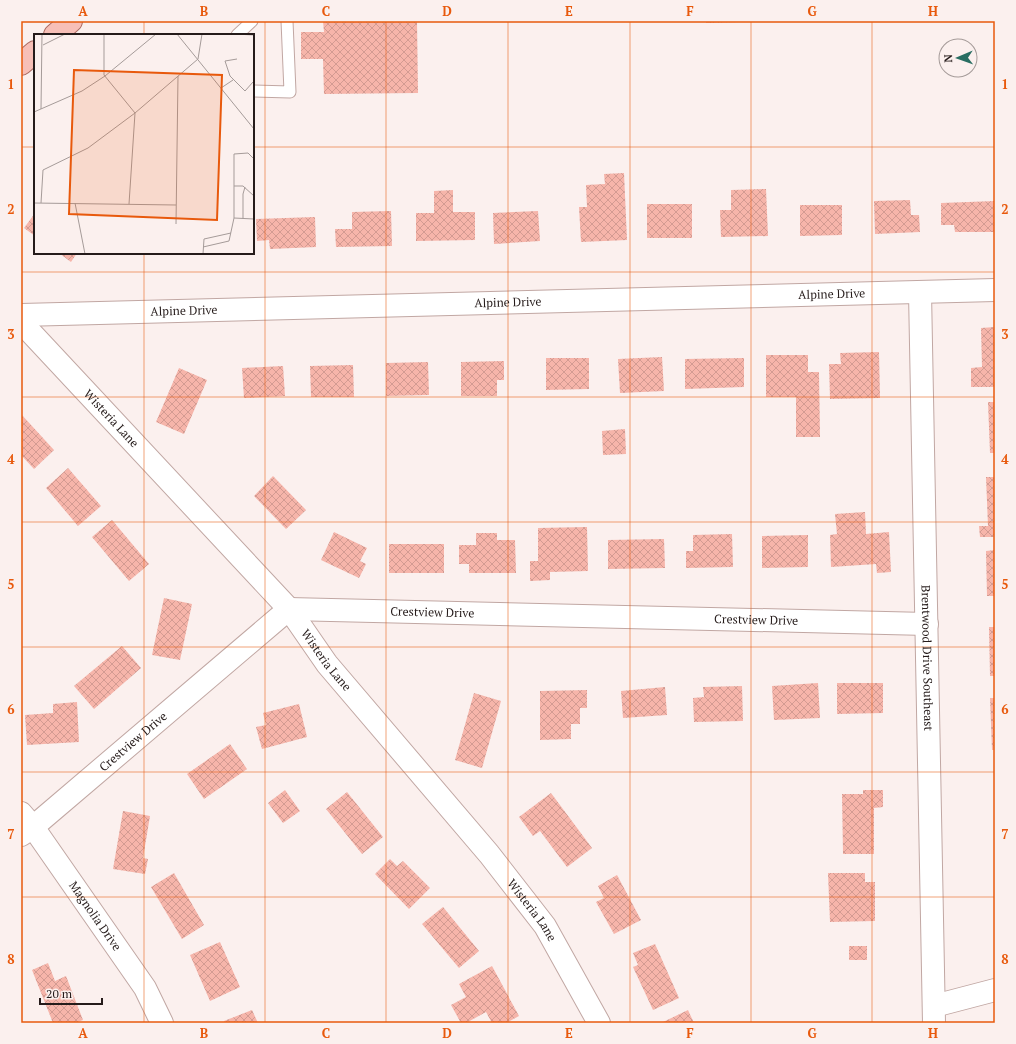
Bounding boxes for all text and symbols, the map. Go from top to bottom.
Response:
text: A [78,2,88,20]
text: B [200,2,208,20]
text: C [322,2,330,20]
text: D [442,2,452,20]
text: E [565,2,573,20]
text: F [686,2,694,20]
text: G [807,2,817,20]
text: H [928,2,938,20]
inset map [34,34,254,254]
north arrow [938,38,978,78]
text: N [941,53,955,63]
text: 1 [7,75,15,93]
text: 1 [1001,75,1009,93]
text: 2 [7,200,15,218]
text: 2 [1001,200,1009,218]
street label: Alpine Drive [798,285,865,302]
street label: Alpine Drive [474,294,542,310]
street label: Alpine Drive [150,302,218,319]
text: 3 [7,325,15,343]
text: 3 [1001,325,1009,343]
street label: Wisteria Lane [81,386,142,450]
text: 4 [7,450,15,468]
text: 4 [1001,450,1009,468]
text: 5 [7,575,15,593]
text: 5 [1001,575,1009,593]
street label: Brentwood Drive Southeast [919,585,936,732]
street label: Crestview Drive [390,603,475,620]
street label: Crestview Drive [714,611,798,628]
street label: Wisteria Lane [298,626,355,694]
text: 6 [7,700,15,718]
text: 6 [1001,700,1009,718]
street label: Crestview Drive [96,708,170,774]
text: 7 [7,825,15,843]
text: 7 [1001,825,1009,843]
street label: Wisteria Lane [504,876,560,944]
street label: Magnolia Drive [66,878,125,954]
text: 8 [7,950,15,968]
text: 8 [1001,950,1009,968]
scale bar [40,980,102,1006]
text: 20 m [46,986,73,1001]
text: A [78,1024,88,1042]
text: B [200,1024,208,1042]
text: C [322,1024,330,1042]
text: D [442,1024,452,1042]
text: E [565,1024,573,1042]
text: F [686,1024,694,1042]
text: G [807,1024,817,1042]
text: H [928,1024,938,1042]

